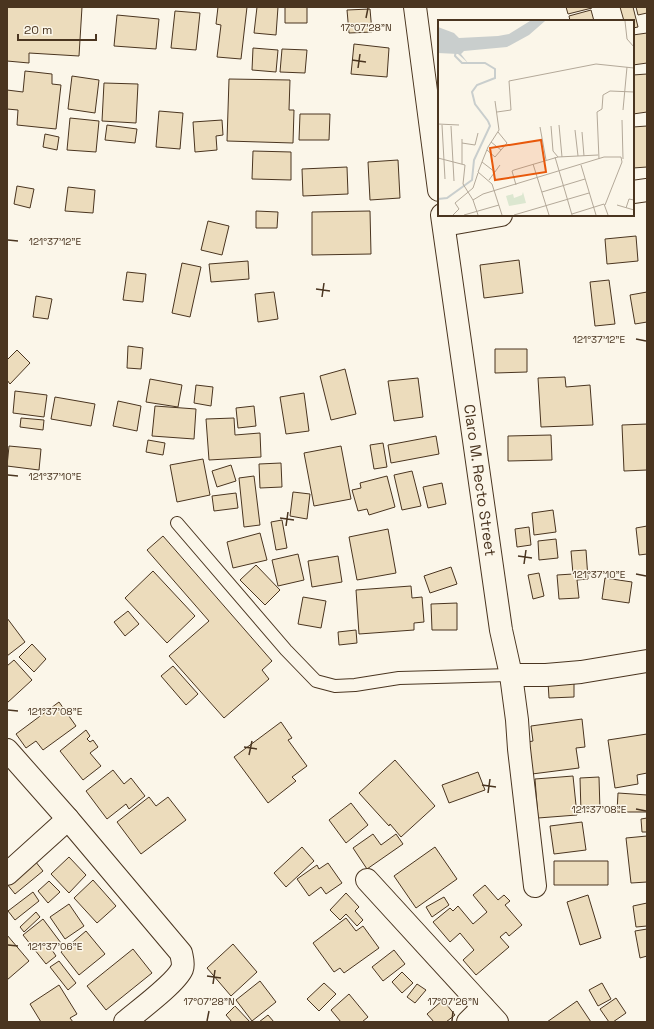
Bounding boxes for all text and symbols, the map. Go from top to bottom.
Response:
scale bar [18,16,96,42]
inset map [438,20,634,216]
text: 17°07'28"N [340,21,392,34]
text: 20 m [24,22,52,38]
text: 121°37'12"E [29,235,82,248]
text: 121°37'12"E [573,333,626,346]
street label: Claro M. Recto Street [460,403,500,558]
text: 121°37'10"E [29,470,82,483]
text: 121°37'10"E [573,568,626,581]
text: 121°37'08"E [28,705,83,718]
text: 121°37'08"E [572,803,627,816]
text: 121°37'06"E [28,940,83,953]
text: 17°07'28"N [183,995,235,1008]
text: 17°07'26"N [427,995,479,1008]

